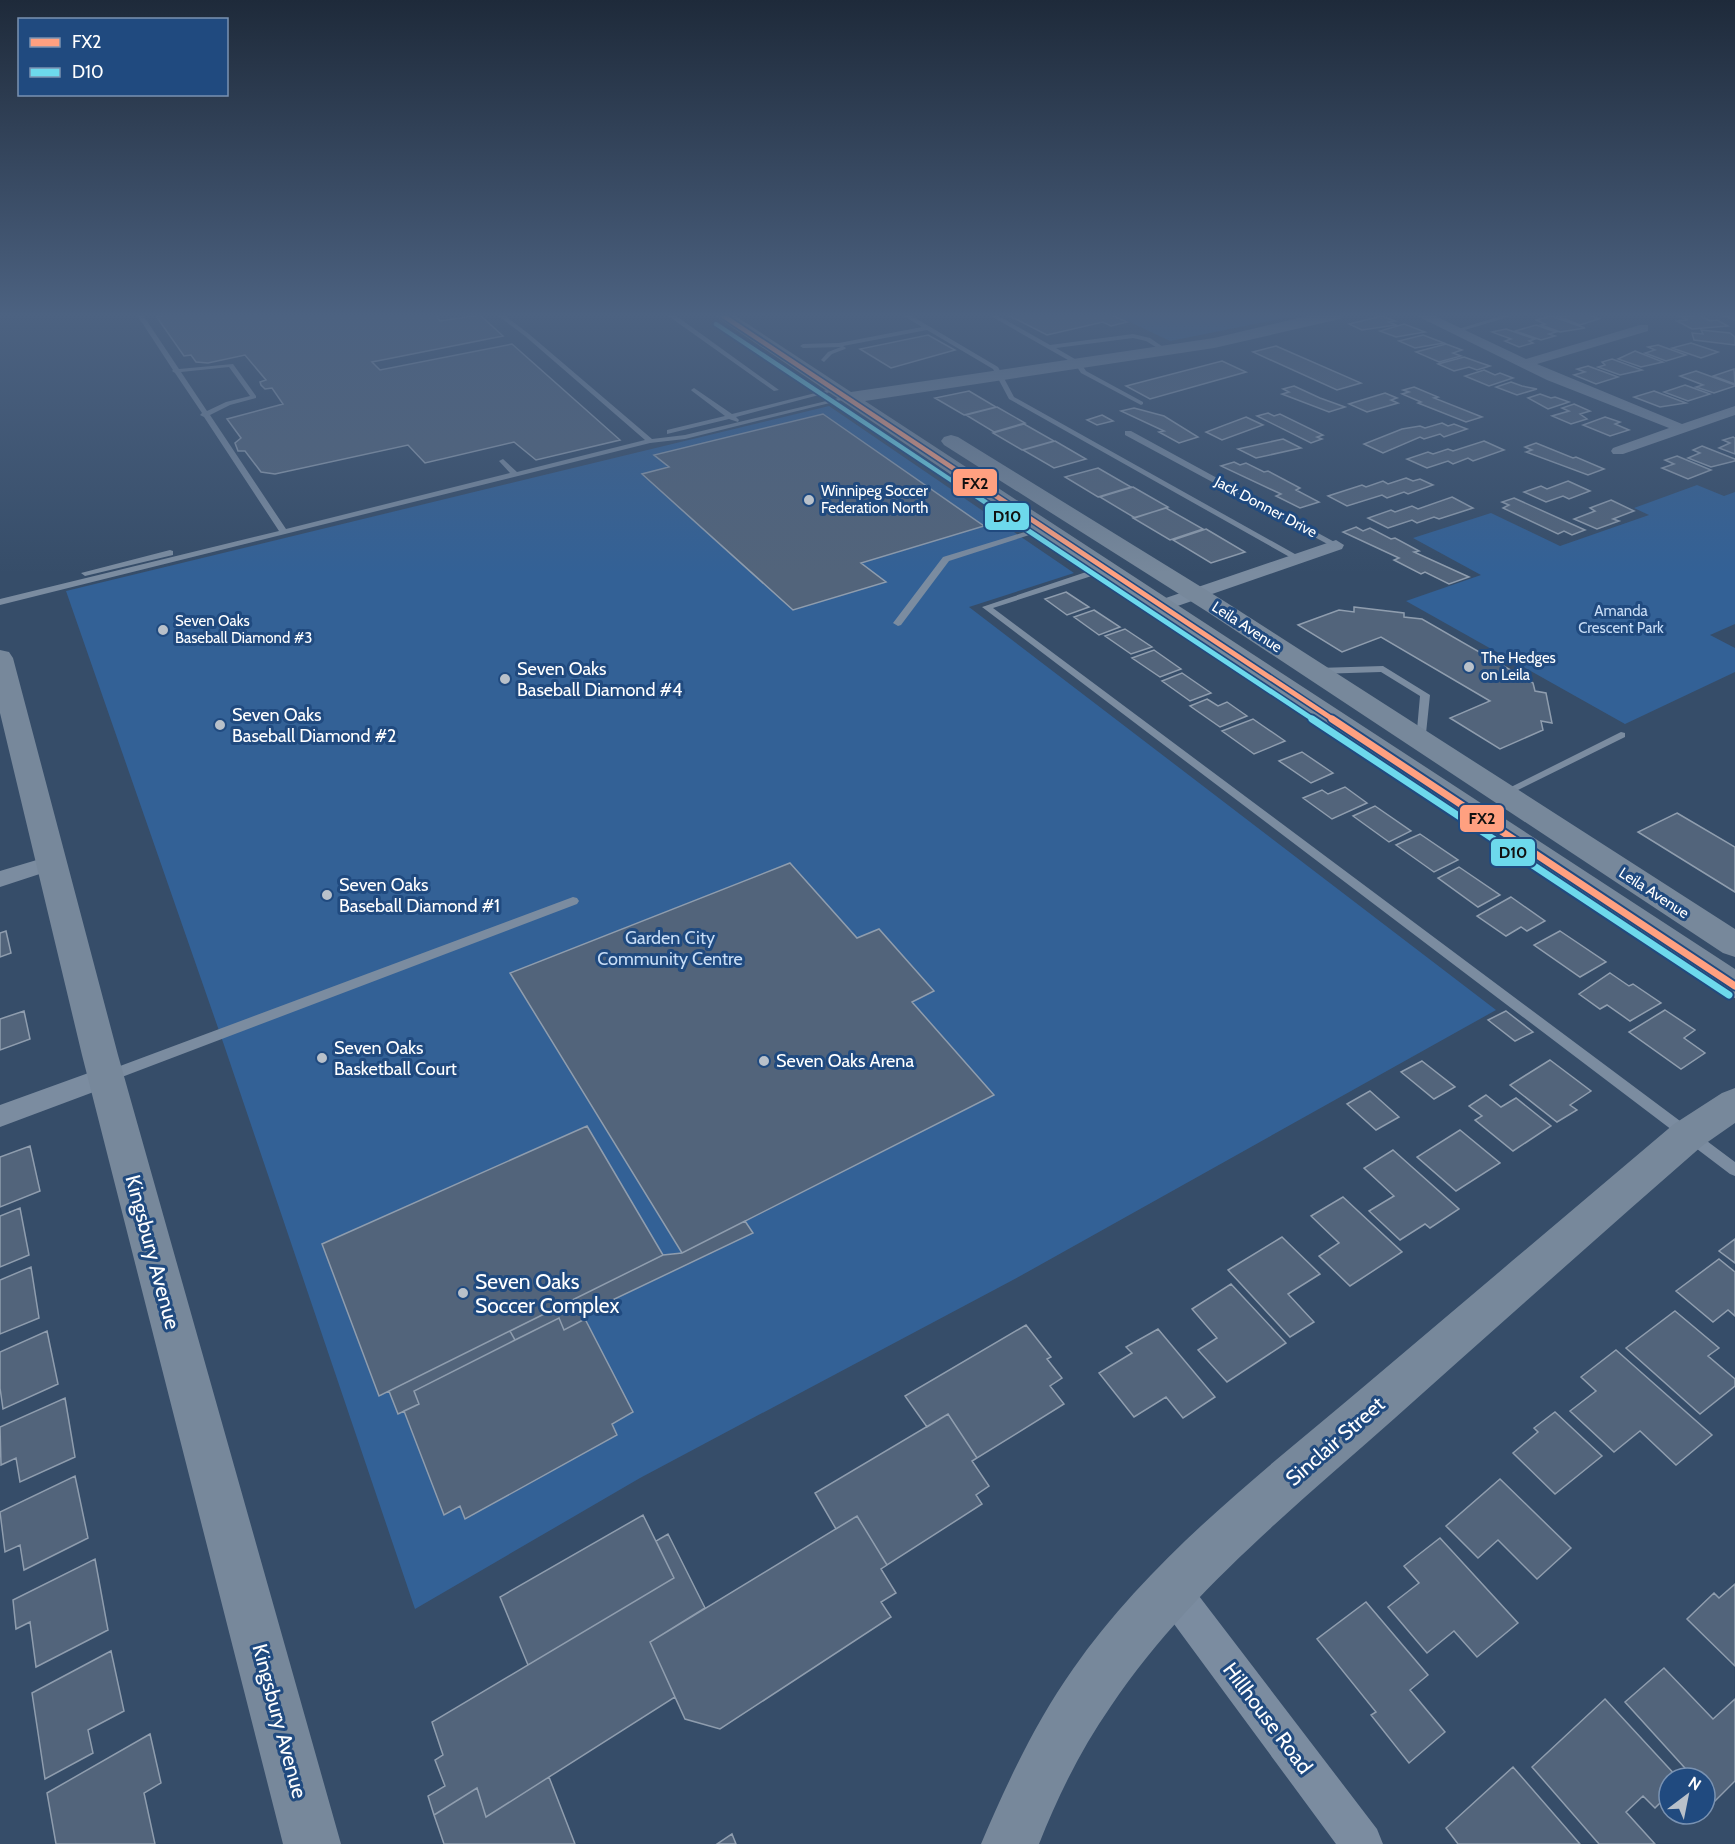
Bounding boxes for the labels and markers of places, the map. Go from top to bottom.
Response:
place label: Winnipeg Soccer Federation North [821,482,928,517]
marker: Winnipeg Soccer Federation North [802,493,816,507]
place label: Seven Oaks Baseball Diamond #3 [175,612,312,647]
marker: Seven Oaks Baseball Diamond #3 [156,623,170,637]
place label: The Hedges on Leila [1481,649,1556,684]
place label: Seven Oaks Baseball Diamond #4 [517,658,683,701]
marker: The Hedges on Leila [1462,660,1476,674]
marker: Seven Oaks Baseball Diamond #4 [498,672,512,686]
place label: Seven Oaks Baseball Diamond #2 [232,704,397,747]
marker: Seven Oaks Baseball Diamond #2 [213,718,227,732]
place label: Seven Oaks Baseball Diamond #1 [339,874,500,917]
marker: Seven Oaks Baseball Diamond #1 [320,888,334,902]
place label: Seven Oaks Basketball Court [334,1037,457,1080]
place label: Seven Oaks Arena [776,1050,914,1072]
marker: Seven Oaks Basketball Court [315,1051,329,1065]
marker: Seven Oaks Arena [757,1054,771,1068]
place label: Seven Oaks Soccer Complex [475,1269,620,1318]
marker: Seven Oaks Soccer Complex [456,1286,470,1300]

